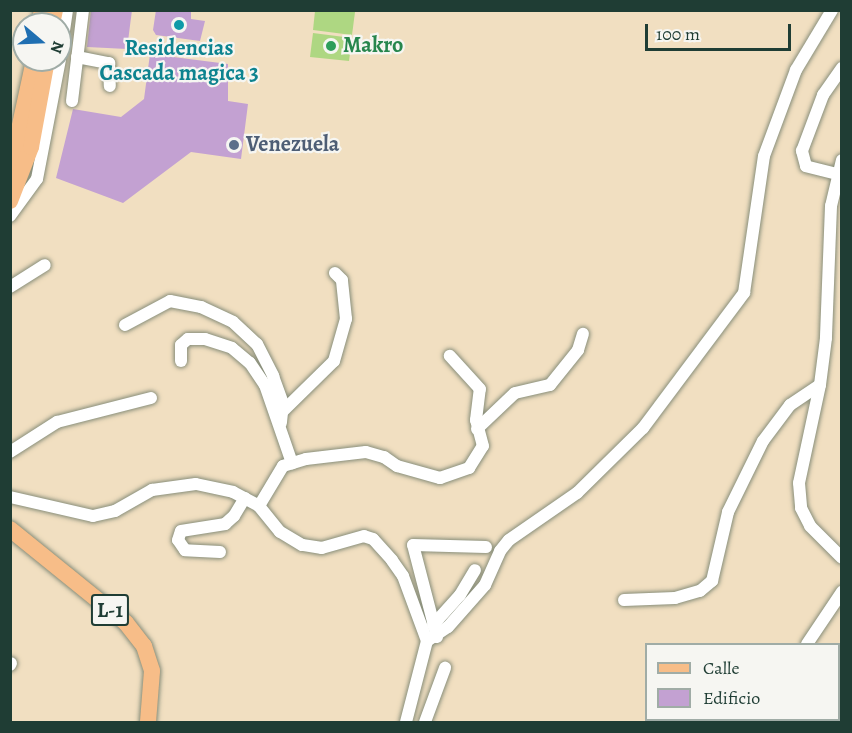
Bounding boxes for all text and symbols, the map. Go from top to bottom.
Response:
north arrow [12,12,72,72]
scale bar [648,12,794,50]
marker: Residencias Cascada magica 3 [172,18,186,32]
text: 100 m [656,22,700,46]
place label: Makro [343,33,403,59]
place label: Residencias Cascada magica 3 [99,35,259,86]
text: N [45,38,69,56]
marker: Makro [324,39,338,53]
place label: Venezuela [246,132,339,158]
marker: Venezuela [227,138,241,152]
road number: L-1 [90,592,130,628]
legend [645,643,840,721]
text: Calle [703,656,740,680]
text: Edificio [703,686,760,710]

